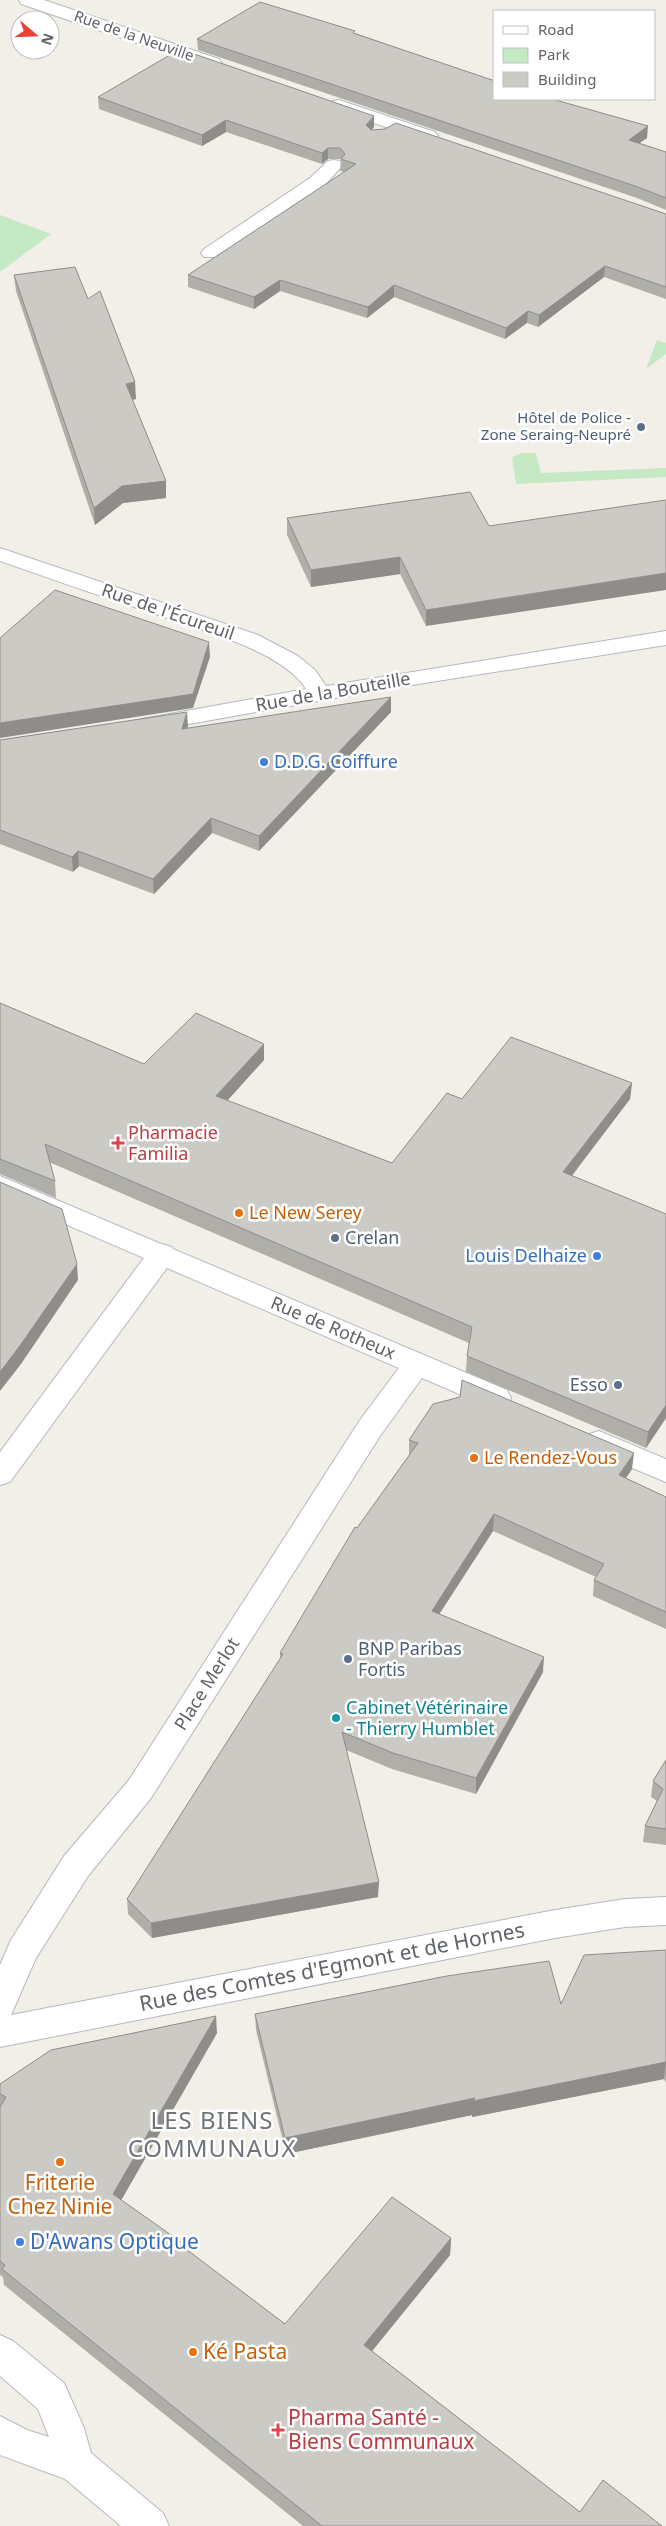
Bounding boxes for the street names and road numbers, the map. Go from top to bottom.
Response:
street label: Rue de la Neuville [72,5,197,65]
street label: Rue de l'Écureuil [99,577,238,645]
street label: Rue de la Bouteille [253,666,412,716]
street label: Rue de Rotheux [267,1290,400,1364]
street label: Place Merlot [168,1632,244,1734]
street label: Rue des Comtes d'Egmont et de Hornes [137,1915,527,2017]

